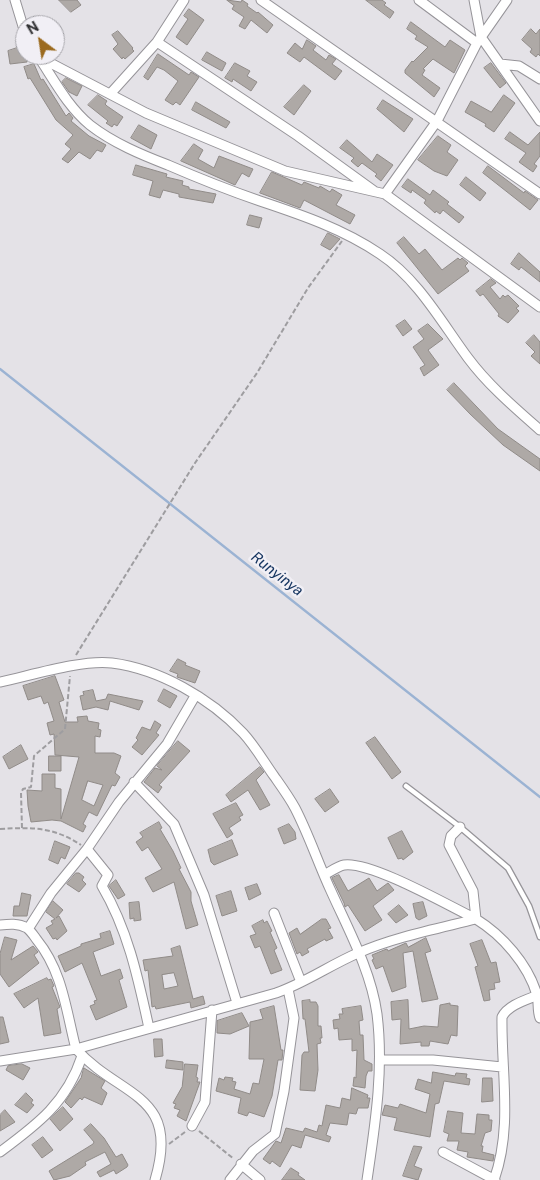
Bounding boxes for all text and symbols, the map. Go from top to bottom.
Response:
north arrow [15,15,65,65]
text: N [24,18,42,38]
water label: Runyinya [247,548,307,600]

